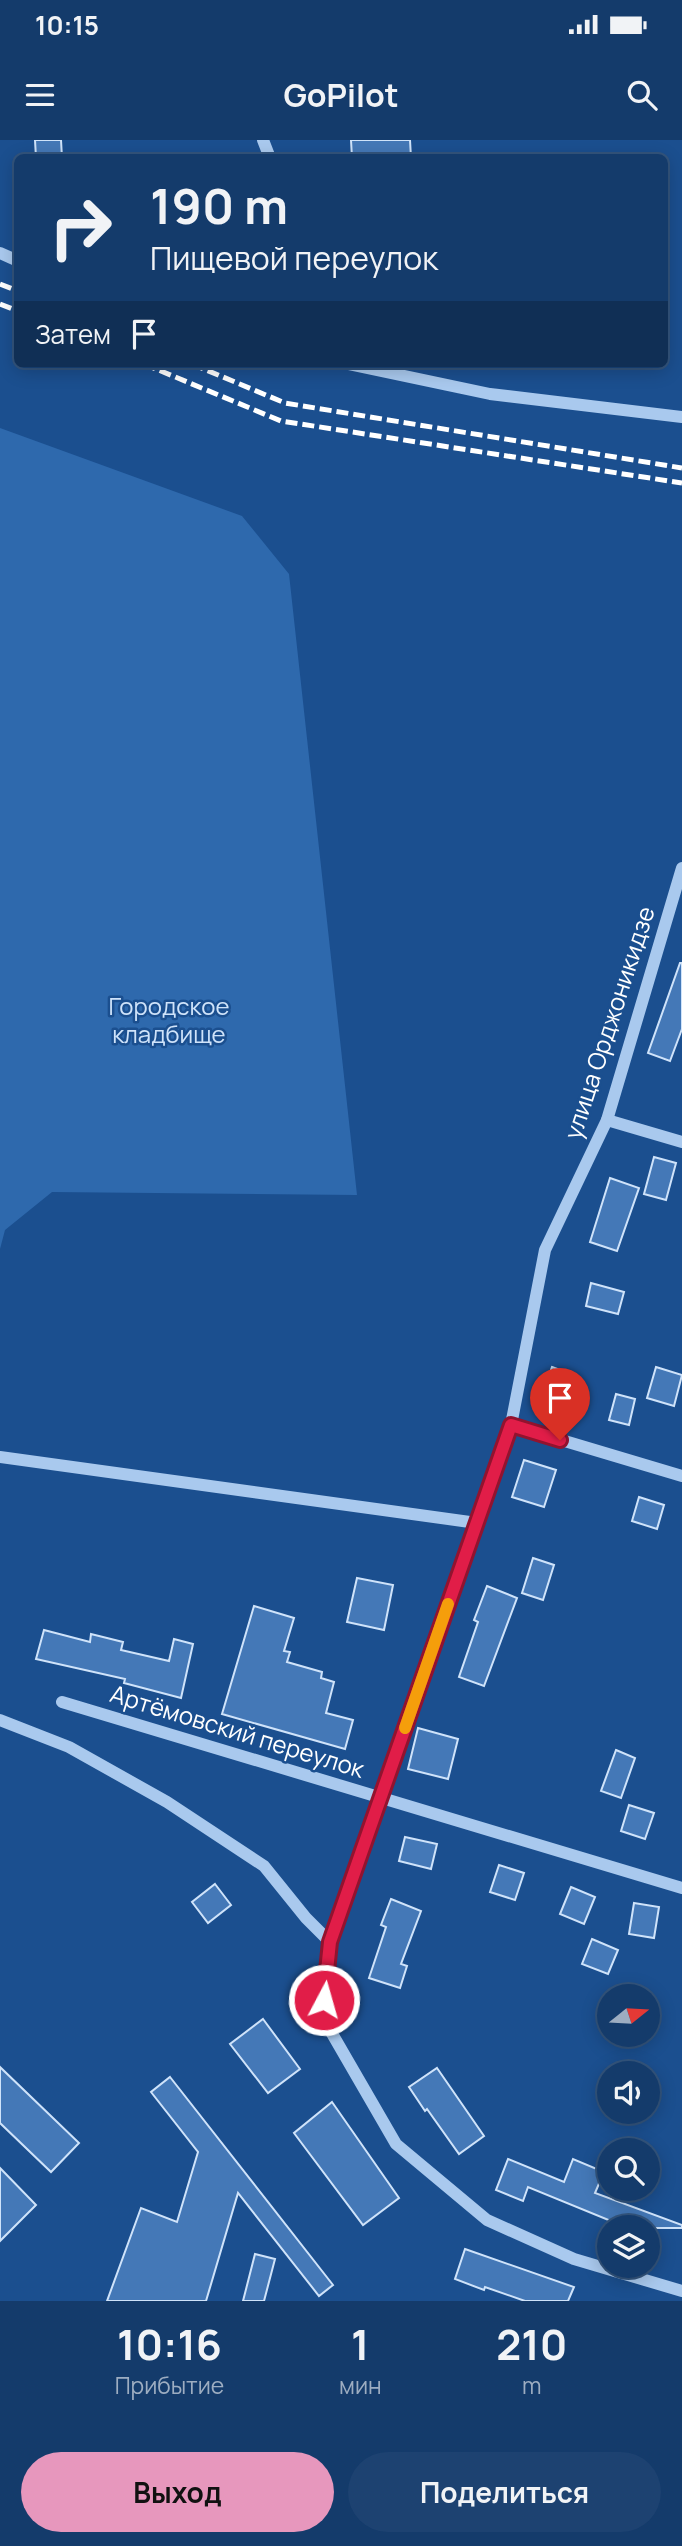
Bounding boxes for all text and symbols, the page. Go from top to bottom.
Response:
text: 10:15 [35,7,99,43]
text: GoPilot [283,73,399,117]
icon: menu [21,76,59,114]
icon: search [623,76,661,114]
text: 190 m [150,172,288,239]
icon: right [35,182,126,273]
text: Пищевой переулок [150,236,438,280]
icon: arrive [125,315,163,353]
text: Затем [35,316,111,352]
street label: улица Орджоникидзе [555,902,662,1143]
park label: Городское кладбище [109,989,229,1050]
pin [530,1368,590,1440]
icon: arrive [541,1379,579,1417]
street label: Артёмовский переулок [106,1676,370,1785]
position arrow [287,1963,361,2037]
north arrow [597,1984,660,2048]
map controls [597,1984,660,2278]
button: sound [597,2061,660,2124]
button: search [597,2138,660,2201]
button: layers [597,2215,660,2278]
text: 10:16 [117,2315,222,2373]
text: 1 [351,2315,369,2373]
text: 210 [496,2315,567,2373]
text: Прибытие [115,2369,224,2401]
text: мин [339,2369,382,2401]
text: m [522,2369,542,2401]
button: Выход [21,2452,334,2532]
button: Поделиться [348,2452,661,2532]

